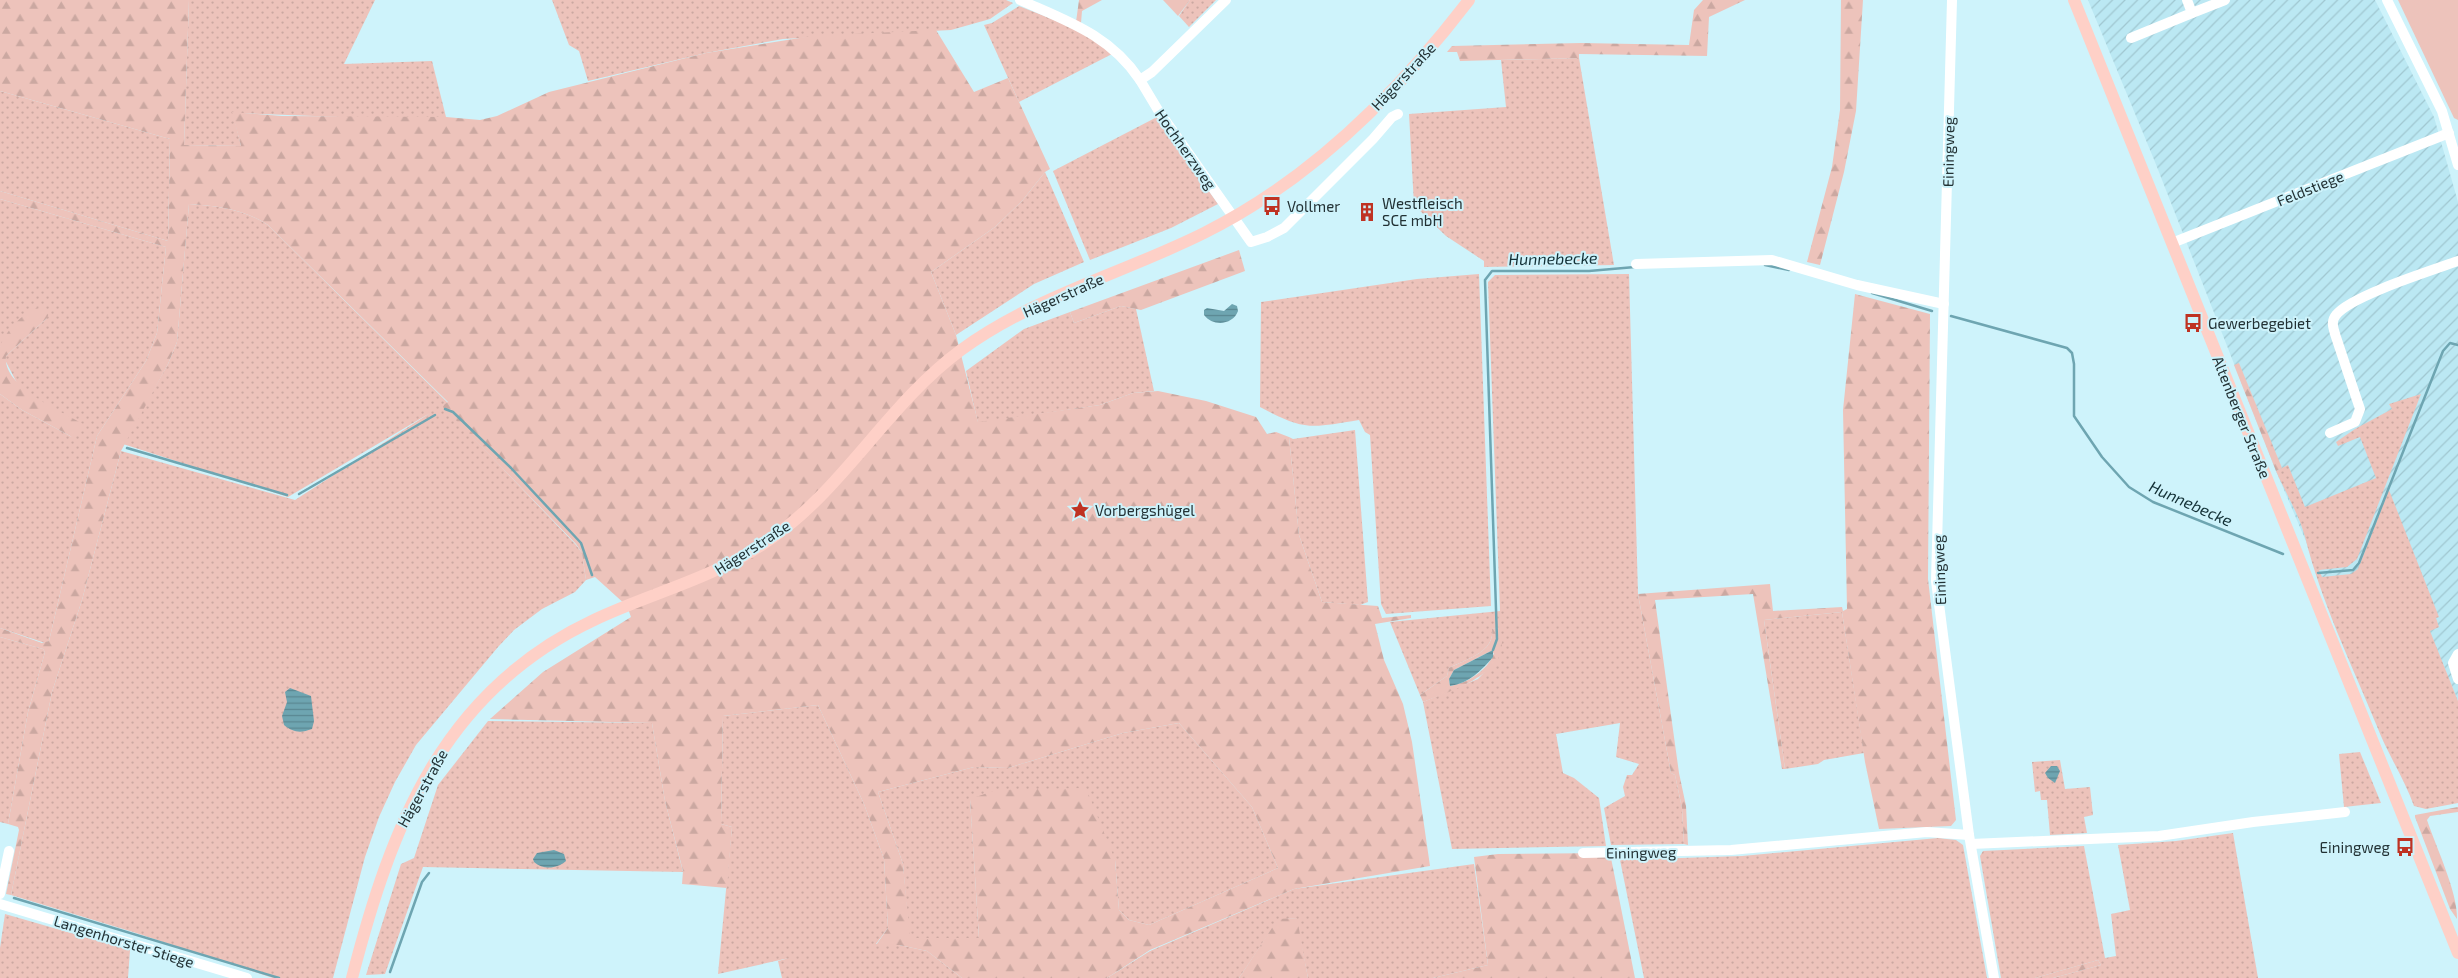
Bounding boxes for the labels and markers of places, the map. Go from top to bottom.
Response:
place label: Westfleisch SCE mbH [1382,194,1463,229]
bus stop icon: Vollmer [1261,195,1283,217]
place label: Vollmer [1287,197,1340,215]
building icon: Westfleisch SCE mbH [1356,201,1378,223]
bus stop icon: Gewerbegebiet [2182,312,2204,334]
place label: Gewerbegebiet [2208,314,2311,332]
place icon: Vorbergshügel [1069,499,1091,521]
place label: Vorbergshügel [1095,501,1195,519]
bus stop icon: Einingweg [2394,836,2416,858]
place label: Einingweg [2320,838,2391,856]

